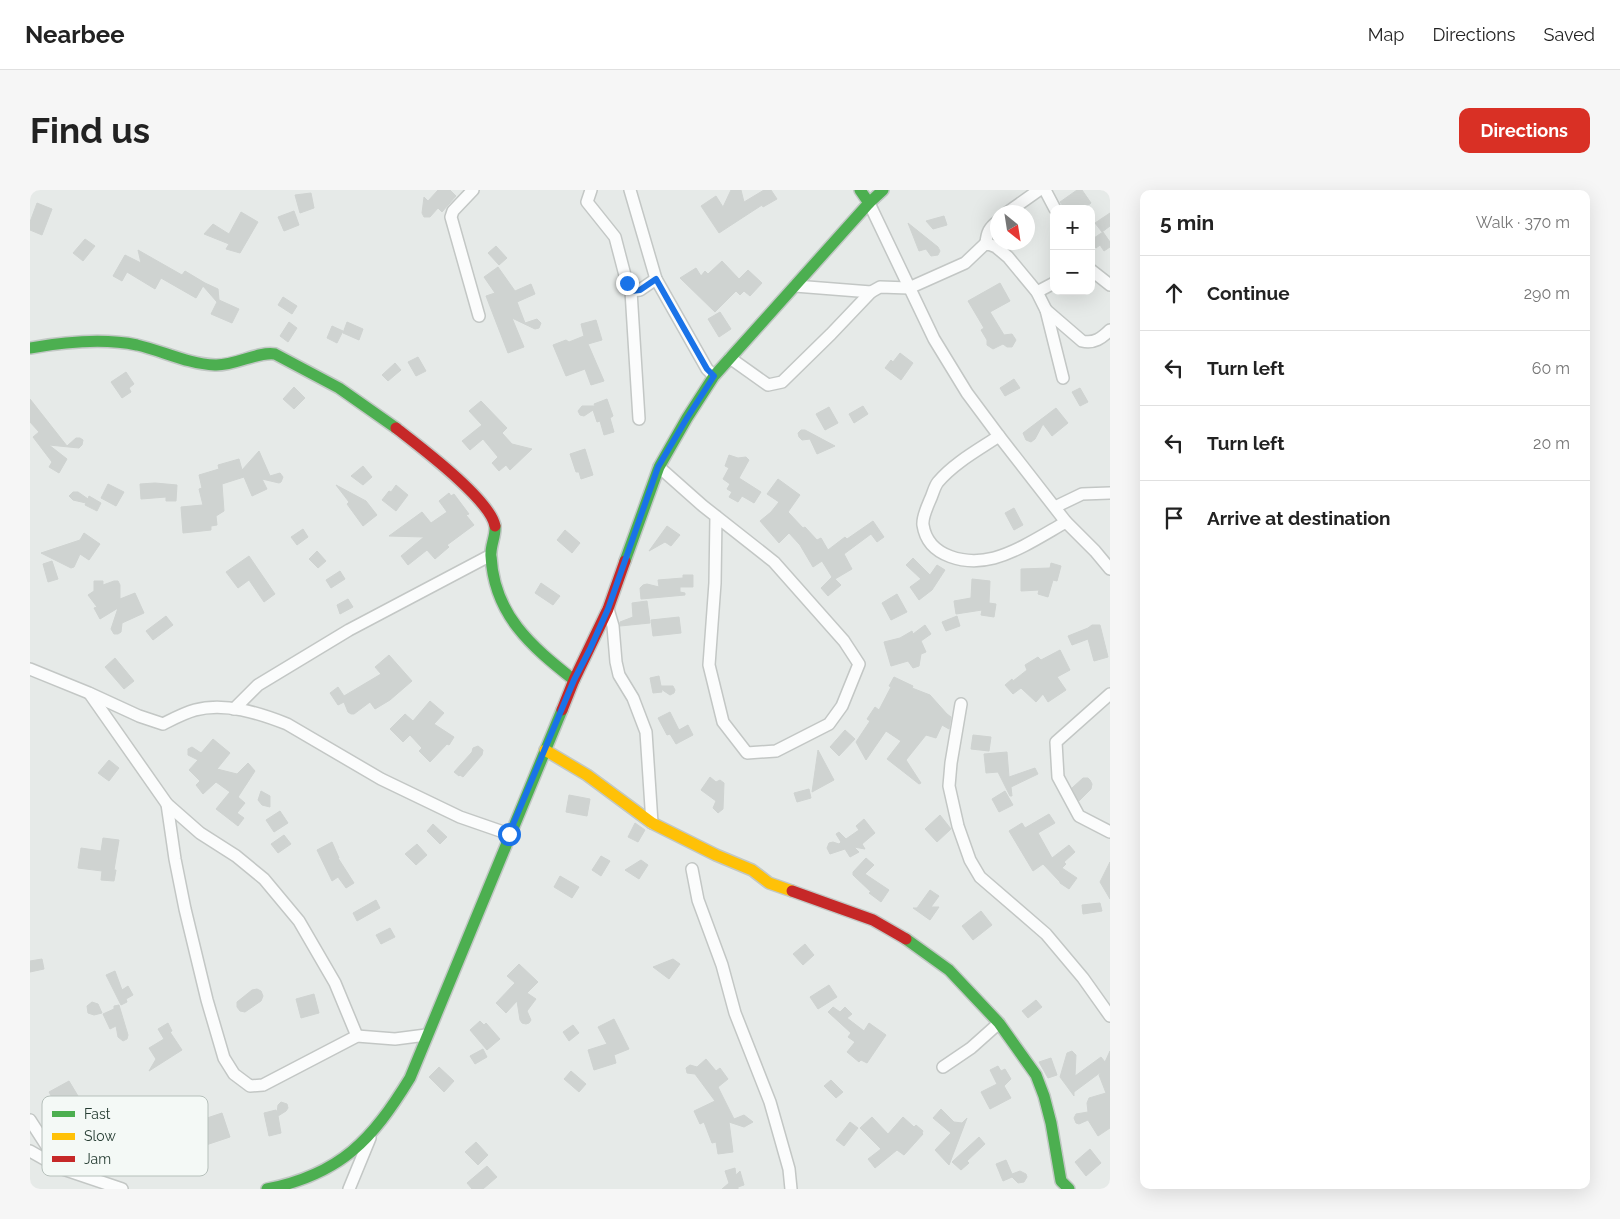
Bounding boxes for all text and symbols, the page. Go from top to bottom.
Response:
text: Nearbee [25,20,125,49]
text: Map [1368,24,1404,45]
text: Directions [1432,24,1516,45]
text: Saved [1544,24,1595,45]
button: Directions [1459,108,1590,153]
text: Find us [30,110,150,151]
north arrow [990,205,1035,250]
map controls [1050,205,1095,295]
button: + [1050,205,1095,250]
text: 5 min [1160,210,1214,235]
text: Walk · 370 m [1476,213,1570,232]
button: − [1050,250,1095,295]
route end [616,272,639,295]
icon: ahead [1160,279,1188,307]
text: Continue [1207,282,1290,304]
text: 290 m [1524,284,1570,303]
icon: left [1160,354,1188,382]
text: Turn left [1207,357,1284,379]
text: 60 m [1532,359,1570,378]
icon: left [1160,429,1188,457]
text: Turn left [1207,432,1284,454]
text: 20 m [1533,434,1570,453]
icon: arrive [1160,504,1188,532]
text: Arrive at destination [1207,507,1391,529]
route start [498,823,521,846]
legend [42,1096,208,1176]
text: Fast [84,1106,111,1122]
text: Slow [84,1128,116,1144]
text: Jam [84,1151,111,1167]

